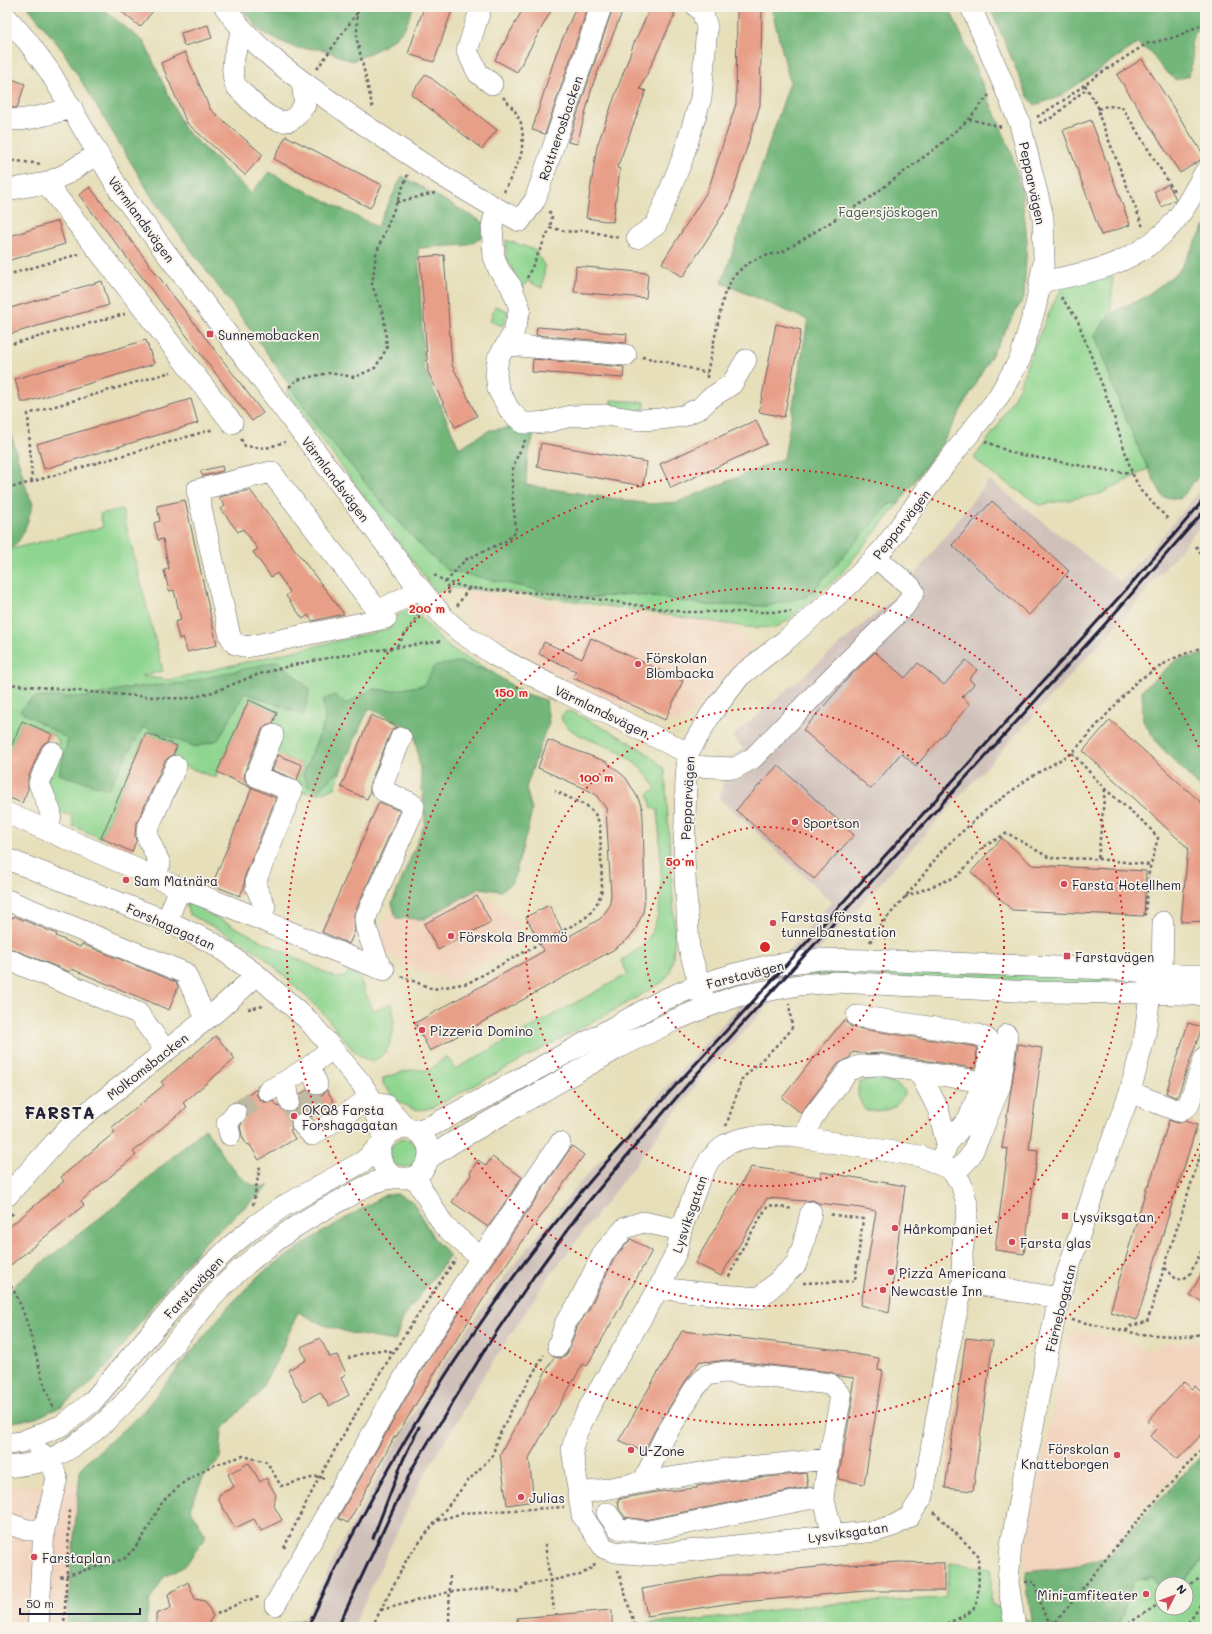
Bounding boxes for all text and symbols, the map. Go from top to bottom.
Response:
street label: Rottnerosbacken [534,73,586,183]
street label: Pepparvägen [1016,140,1050,226]
street label: Värmlandsvägen [105,172,179,266]
park label: Fagersjöskogen [838,203,938,220]
place label: Sunnemobacken [218,326,319,343]
marker: Sunnemobacken [205,329,215,339]
street label: Värmlandsvägen [298,433,374,525]
street label: Pepparvägen [868,486,934,562]
text: 200 m [409,600,445,616]
place label: Förskolan Blombacka [646,649,714,681]
marker: Förskolan Blombacka [633,659,643,669]
street label: Värmlandsvägen [552,681,652,741]
text: 150 m [494,684,528,700]
street label: Pepparvägen [676,756,698,840]
text: 100 m [579,769,613,785]
place label: Sportson [803,814,860,831]
marker: Sportson [790,817,800,827]
text: 50 m [666,853,694,869]
place label: Sam Matnära [134,872,218,889]
marker: Sam Matnära [121,875,131,885]
place label: Farsta Hotellhem [1072,876,1181,893]
marker: Farsta Hotellhem [1059,879,1069,889]
street label: Forshagagatan [124,899,218,953]
place label: Farstas första tunnelbanestation [781,908,896,940]
marker: Farstas första tunnelbanestation [768,918,778,928]
place label: Förskola Brommö [459,928,568,945]
marker: Förskola Brommö [446,931,456,941]
centre of rings [758,940,772,954]
place label: Farstavägen [1075,948,1154,965]
marker: Farstavägen [1062,951,1072,961]
street label: Farstavägen [704,956,786,992]
place label: Pizzeria Domino [430,1022,533,1039]
marker: Pizzeria Domino [417,1025,427,1035]
street label: Molkomsbacken [103,1029,191,1103]
district label: FARSTA [24,1101,96,1123]
place label: OKQ8 Farsta Forshagagatan [302,1101,398,1133]
marker: OKQ8 Farsta Forshagagatan [289,1111,299,1121]
street label: Lysviksgatan [668,1173,710,1255]
place label: Lysviksgatan [1073,1208,1154,1225]
marker: Lysviksgatan [1060,1211,1070,1221]
place label: Hårkompaniet [903,1220,993,1237]
marker: Hårkompaniet [890,1223,900,1233]
place label: Farsta glas [1020,1234,1091,1251]
marker: Farsta glas [1007,1237,1017,1247]
street label: Farstavägen [160,1252,226,1322]
street label: Färnebogatan [1041,1262,1079,1354]
place label: Pizza Americana [899,1264,1007,1281]
marker: Pizza Americana [886,1267,896,1277]
place label: Newcastle Inn [891,1282,982,1299]
marker: Newcastle Inn [878,1285,888,1295]
place label: Förskolan Knatteborgen [1021,1440,1109,1472]
place label: U-Zone [639,1442,685,1459]
marker: U-Zone [626,1445,636,1455]
marker: Förskolan Knatteborgen [1112,1450,1122,1460]
place label: Julias [529,1489,565,1506]
marker: Julias [516,1492,526,1502]
street label: Lysviksgatan [807,1518,889,1546]
place label: Farstaplan [42,1549,111,1566]
marker: Farstaplan [29,1552,39,1562]
north arrow [1154,1576,1194,1616]
text: N [1173,1581,1190,1597]
place label: Mini-amfiteater [1037,1586,1138,1603]
marker: Mini-amfiteater [1141,1589,1151,1599]
scale bar [20,1590,140,1616]
text: 50 m [26,1595,54,1611]

